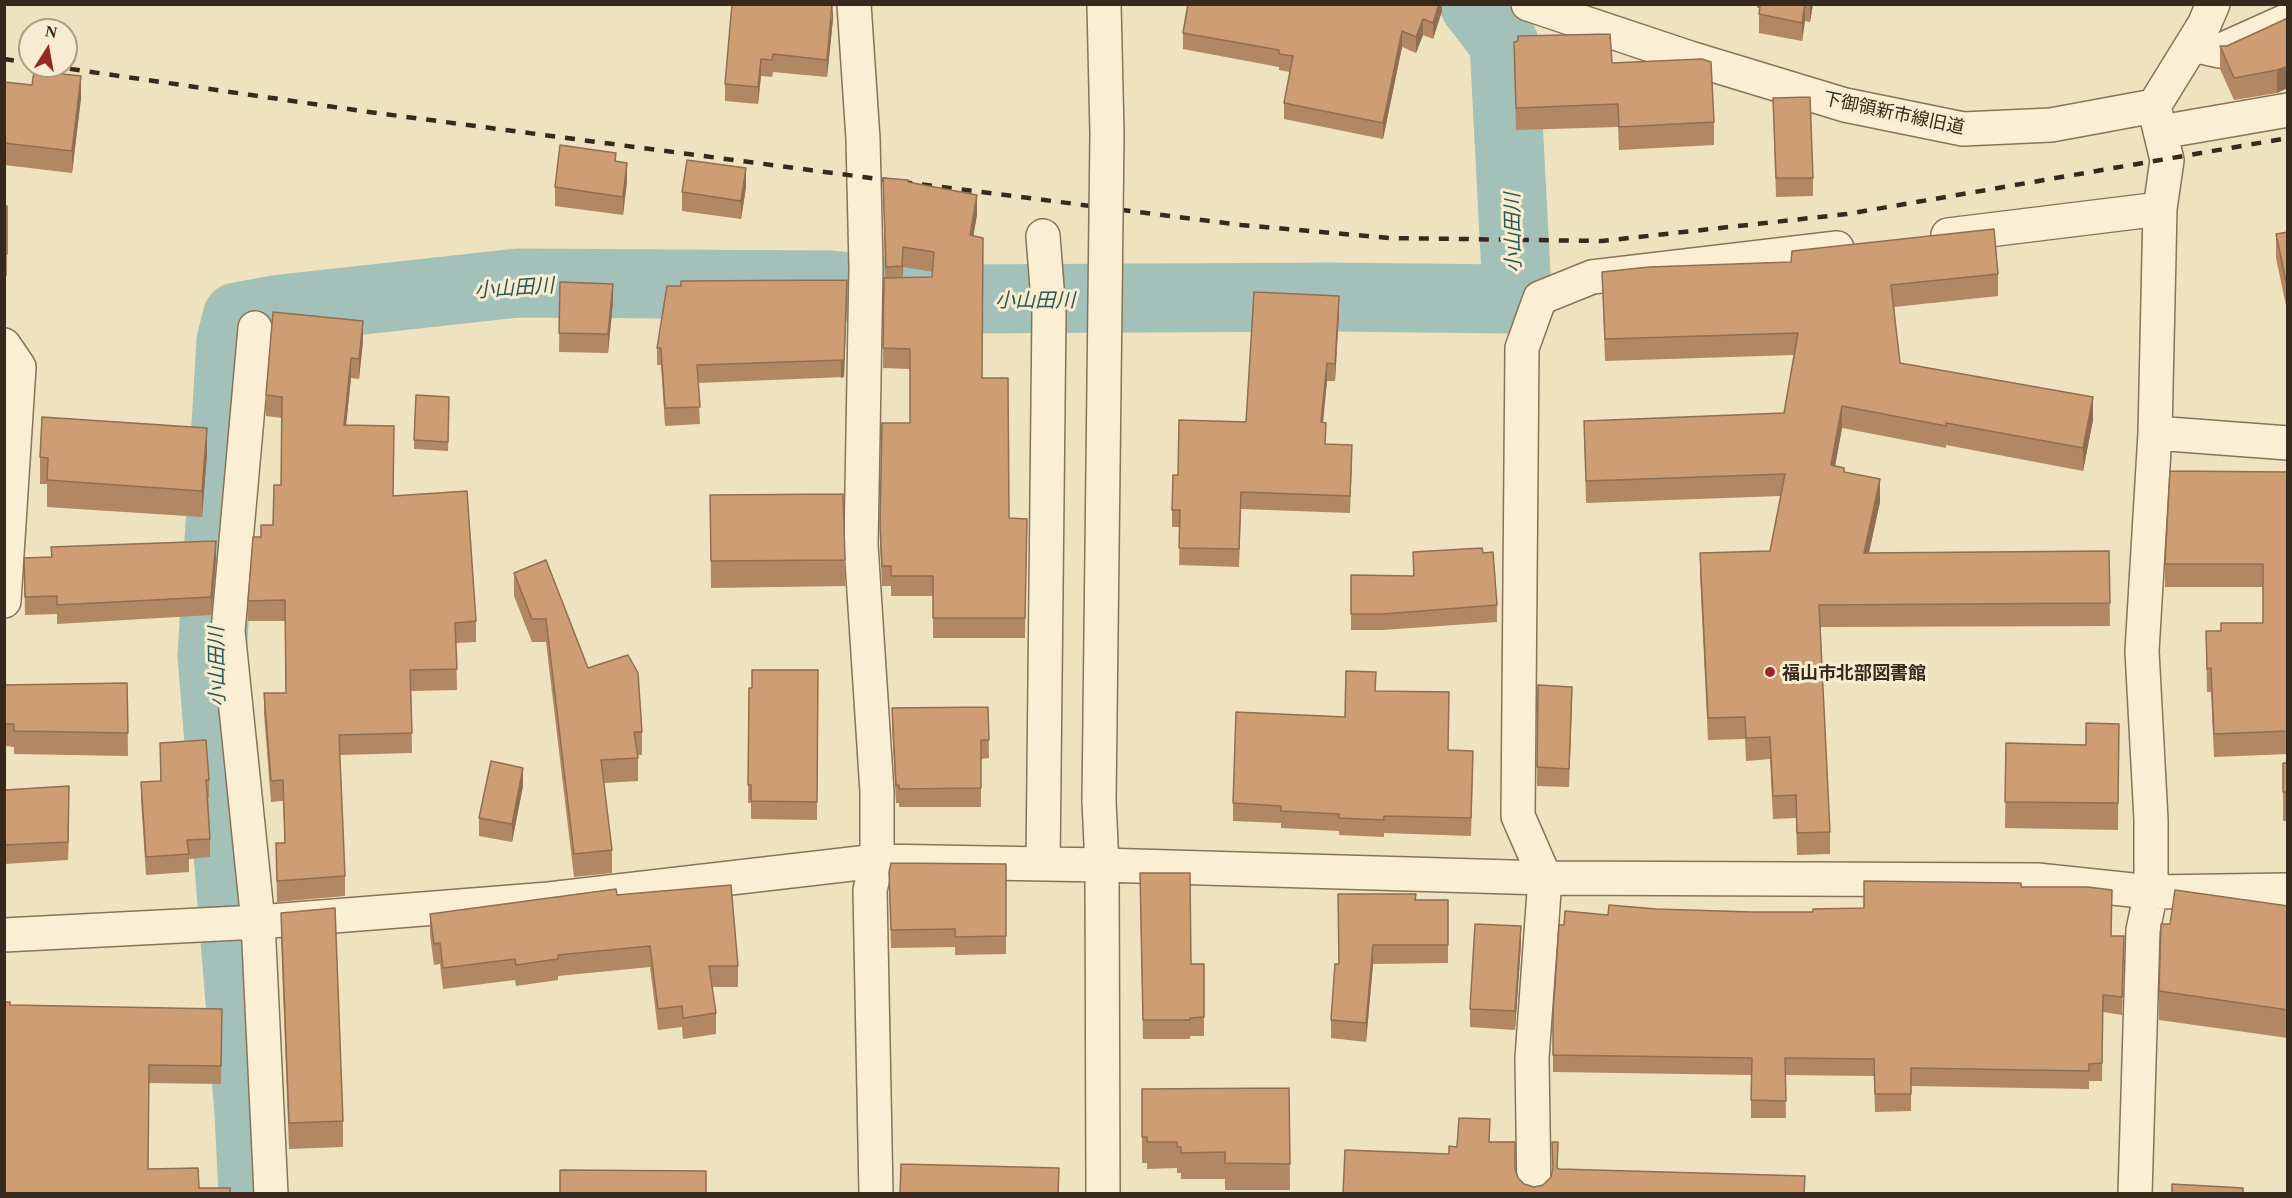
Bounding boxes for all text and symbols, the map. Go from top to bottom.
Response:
north arrow [18,18,78,78]
text: N [44,22,58,41]
street label: 下御領新市線旧道 [1821,86,1967,138]
water label: 小山田川 [1499,193,1525,273]
water label: 小山田川 [473,272,555,302]
water label: 小山田川 [995,287,1075,311]
water label: 小山田川 [203,627,229,707]
place label: 福山市北部図書館 [1782,661,1926,683]
marker: 福山市北部図書館 [1763,665,1777,679]

